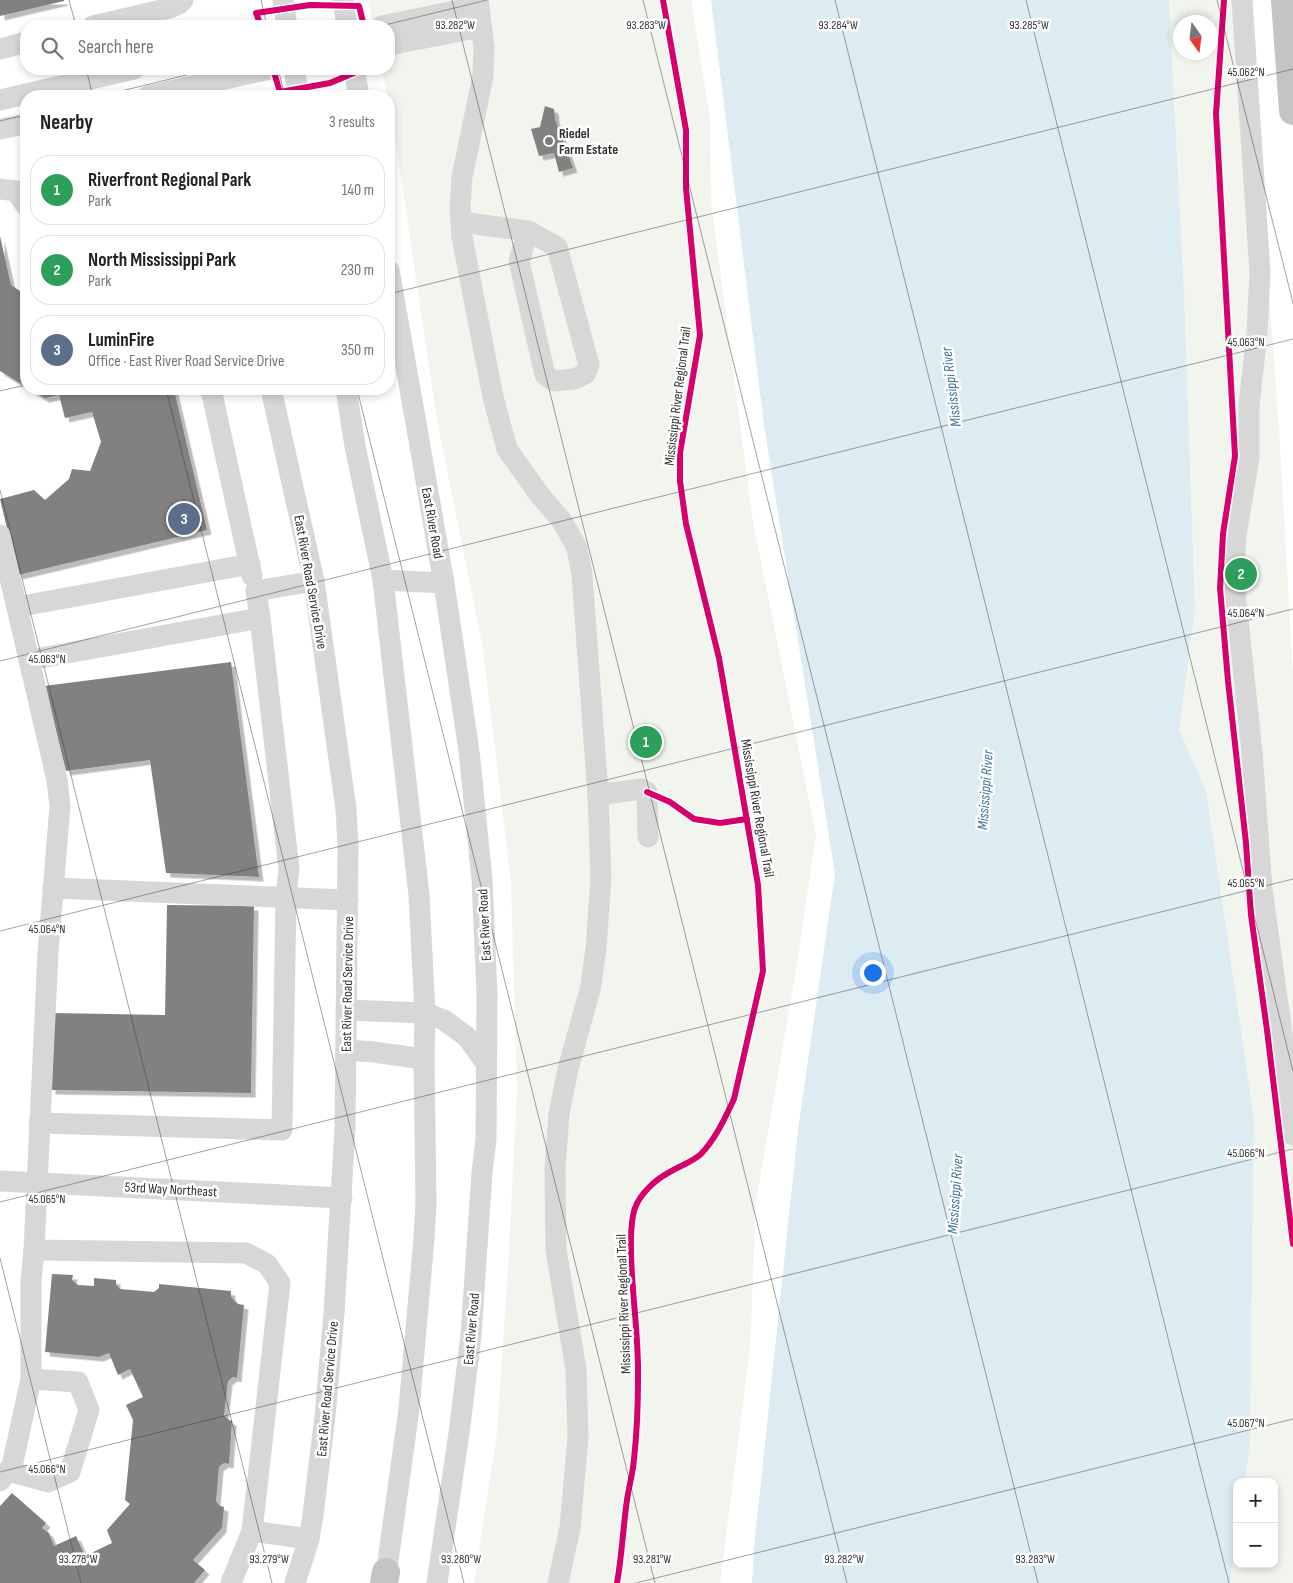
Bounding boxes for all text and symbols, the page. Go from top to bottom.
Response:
north arrow [1173,15,1218,60]
text: 93.282°W [435,18,475,33]
text: 93.283°W [626,18,666,33]
text: 93.284°W [818,18,858,33]
text: 93.285°W [1009,18,1049,33]
search box [20,20,395,75]
icon: search [38,34,66,62]
text: Search here [78,36,154,59]
text: 45.062°N [1227,65,1265,80]
text: Nearby [40,110,93,135]
text: 3 results [329,113,375,132]
place label: Riedel Farm Estate [559,125,618,158]
marker: Riedel Farm Estate [543,135,555,147]
text: Riverfront Regional Park [88,169,251,192]
text: 1 [54,181,60,200]
text: 140 m [342,181,374,200]
text: Park [88,192,111,211]
text: North Mississippi Park [88,249,236,272]
text: 2 [53,261,61,280]
text: 230 m [341,261,374,280]
text: Park [88,272,111,291]
street label: Mississippi River Regional Trail [661,326,694,466]
text: LuminFire [88,329,154,352]
text: 45.063°N [1227,335,1265,350]
text: 3 [53,341,61,360]
text: 350 m [341,341,374,360]
water label: Mississippi River [937,345,966,428]
text: Office · East River Road Service Drive [88,352,284,371]
street label: East River Road [418,486,447,560]
pin: 3 [168,500,200,538]
street label: East River Road Service Drive [290,514,331,650]
pin: 2 [1225,555,1257,593]
text: 45.064°N [1228,606,1264,621]
text: 45.063°N [28,652,66,667]
pin: 1 [630,723,662,761]
street label: Mississippi River Regional Trail [737,738,778,878]
water label: Mississippi River [973,749,998,831]
text: 45.065°N [1228,876,1264,891]
street label: East River Road [474,888,495,961]
street label: East River Road Service Drive [338,916,357,1052]
text: 45.064°N [29,922,65,937]
your location [860,960,886,986]
text: 45.066°N [1227,1146,1265,1161]
water label: Mississippi River [943,1153,968,1235]
street label: 53rd Way Northeast [124,1179,218,1200]
text: 45.065°N [29,1192,65,1207]
street label: Mississippi River Regional Trail [613,1234,634,1374]
street label: East River Road [460,1292,483,1366]
street label: East River Road Service Drive [313,1321,342,1457]
text: 45.067°N [1227,1416,1265,1431]
text: 45.066°N [28,1462,66,1477]
map controls [1233,1478,1278,1568]
button: + [1233,1478,1278,1523]
button: − [1233,1523,1278,1568]
text: 93.278°W [58,1552,98,1567]
text: 93.279°W [249,1552,289,1567]
text: 93.280°W [441,1552,481,1567]
text: 93.281°W [633,1552,671,1567]
text: 93.282°W [824,1552,864,1567]
text: 93.283°W [1015,1552,1055,1567]

